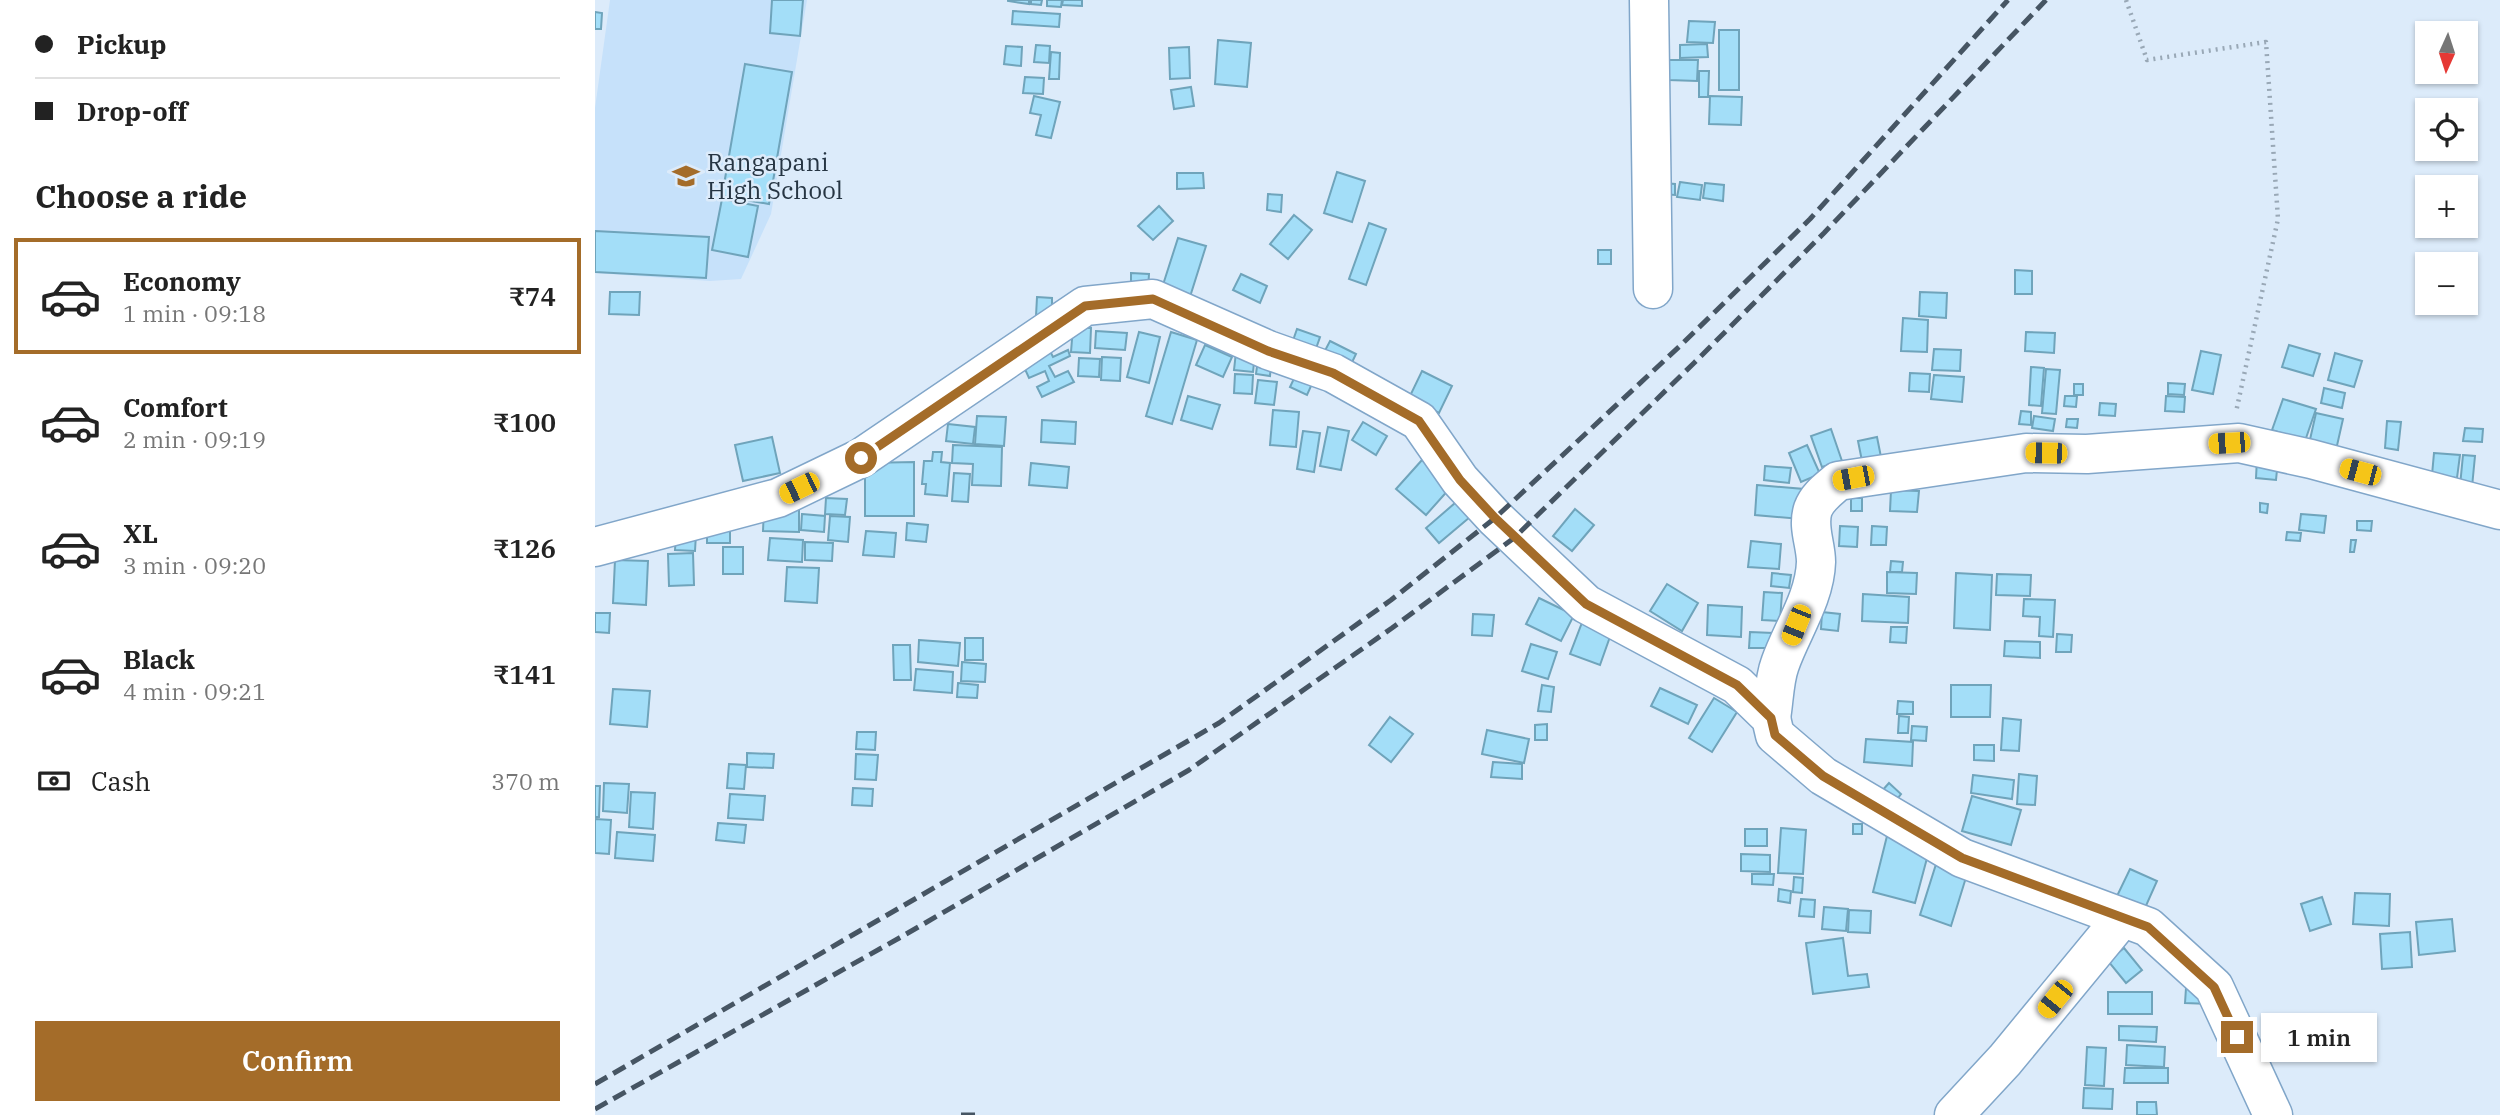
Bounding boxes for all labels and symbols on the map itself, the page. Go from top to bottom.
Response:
north arrow [2415,21,2478,84]
place label: Rangapani High School [707,146,843,206]
school or university icon: Rangapani High School [671,161,701,191]
car [2208,431,2251,455]
route start [845,442,877,474]
car [2025,442,2068,464]
car [2337,456,2384,488]
car [1831,464,1876,492]
car [776,469,823,507]
car [1779,602,1814,648]
car [2034,976,2077,1022]
callout: 1 min [2261,1012,2377,1062]
route end [2221,1021,2253,1053]

